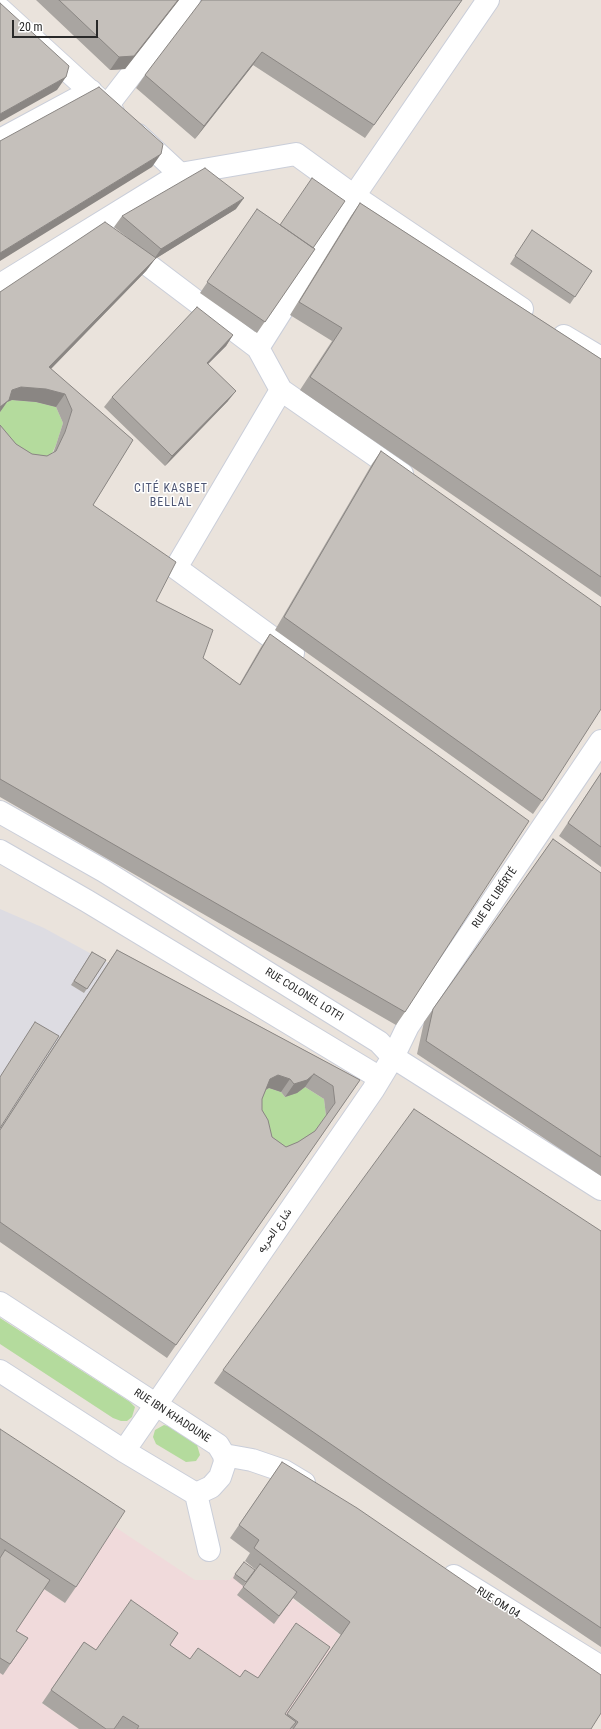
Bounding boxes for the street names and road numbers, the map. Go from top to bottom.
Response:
street label: RUE DE LIBÉRTÉ [470,865,520,931]
street label: RUE COLONEL LOTFI [263,966,345,1024]
street label: شارع الحريه [255,1206,295,1256]
street label: RUE IBN KHADOUNE [131,1386,213,1446]
street label: RUE OM 04 [474,1585,522,1621]

